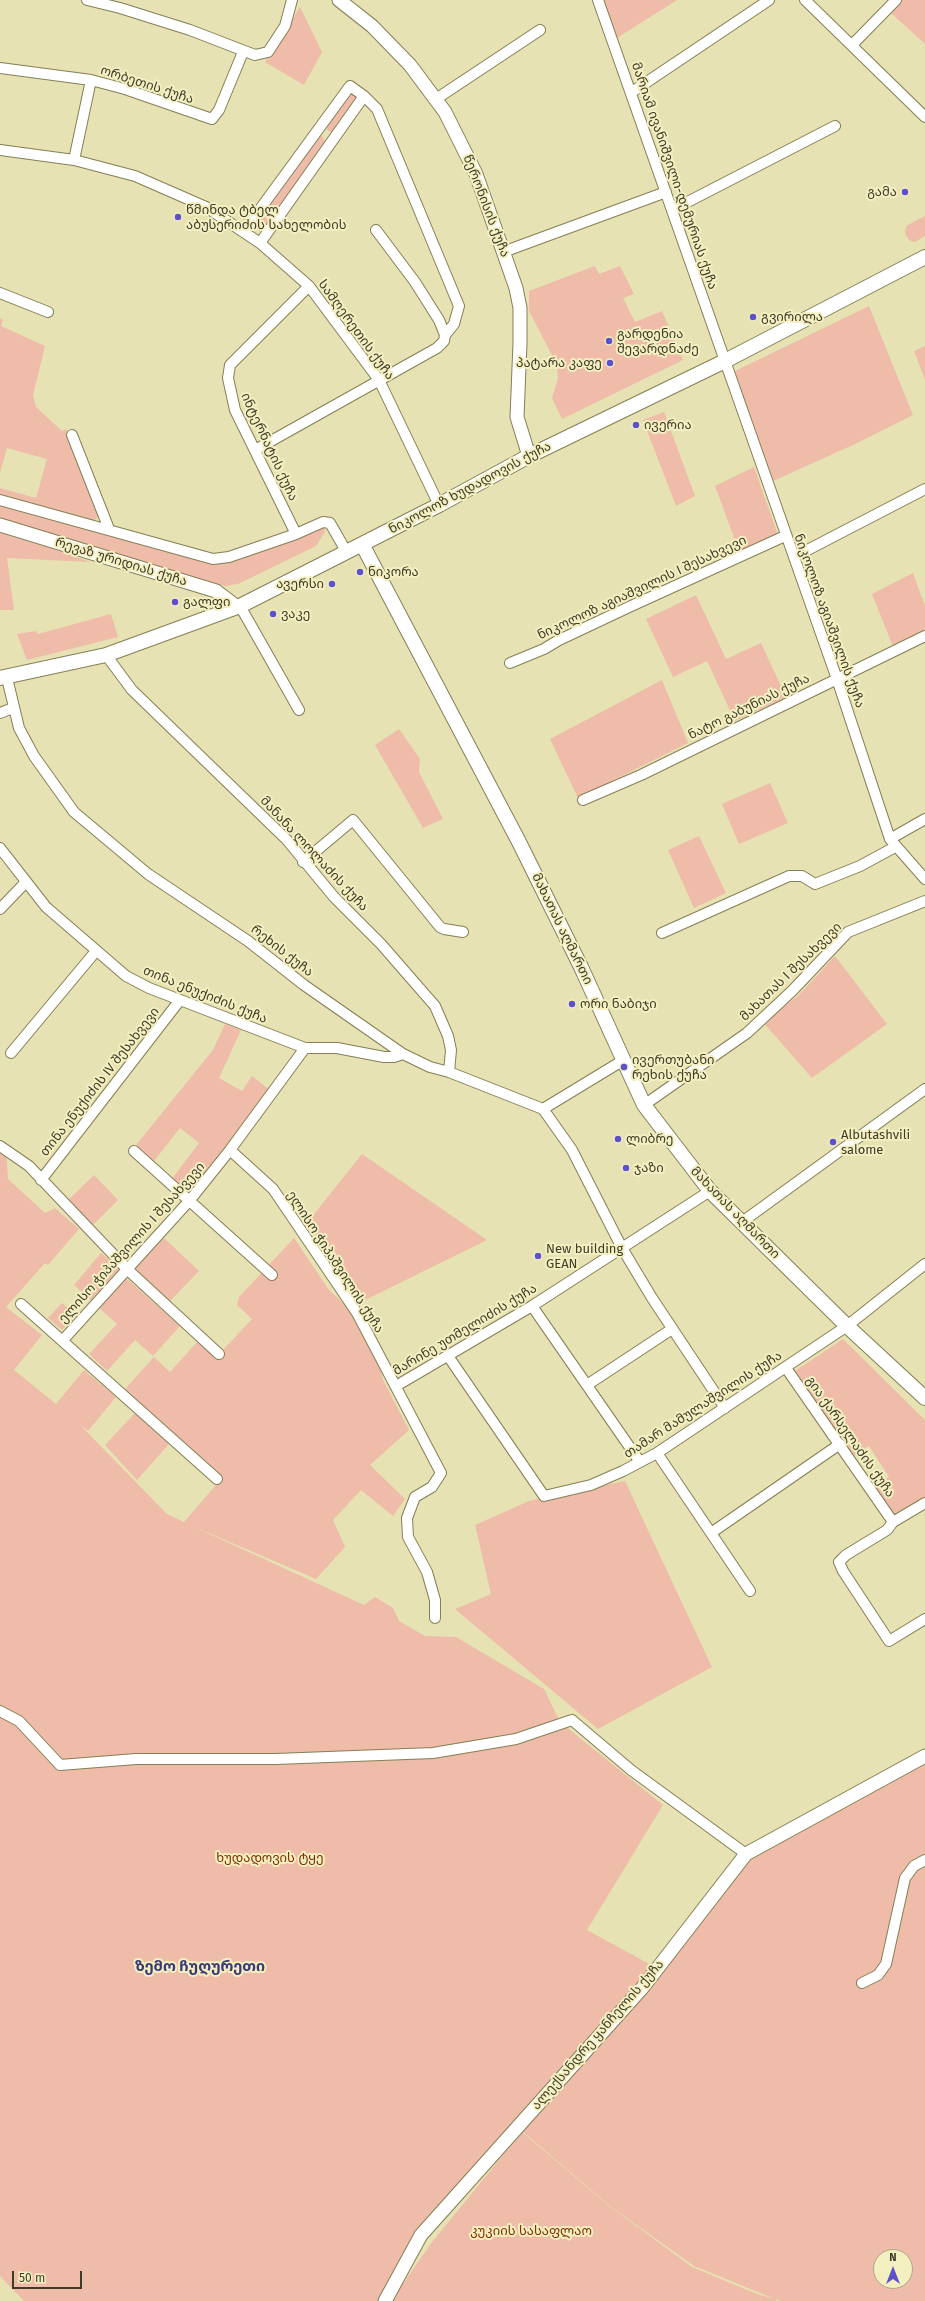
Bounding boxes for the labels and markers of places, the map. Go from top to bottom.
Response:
place label: გამა [867,184,897,200]
marker: გამა [900,187,910,197]
place label: წმინდა ტბელ აბუსერიძის სახელობის [186,202,347,233]
marker: წმინდა ტბელ აბუსერიძის სახელობის [173,212,183,222]
place label: გვირილა [761,309,823,325]
marker: გვირილა [748,312,758,322]
place label: გარდენია შევარდნაძე [617,326,699,357]
marker: გარდენია შევარდნაძე [604,336,614,346]
place label: პატარა კაფე [516,355,602,371]
marker: პატარა კაფე [605,358,615,368]
place label: ივერია [644,417,692,433]
marker: ივერია [631,420,641,430]
place label: ნიკორა [368,564,419,580]
marker: ნიკორა [355,567,365,577]
place label: ავერსი [276,576,324,592]
marker: ავერსი [327,579,337,589]
place label: გალფი [183,594,230,610]
marker: გალფი [170,597,180,607]
place label: ვაკე [281,606,310,622]
marker: ვაკე [268,609,278,619]
place label: ორი ნაბიჯი [580,996,657,1012]
marker: ორი ნაბიჯი [567,999,577,1009]
place label: ივერთუბანი რეხის ქუჩა [632,1052,714,1083]
marker: ივერთუბანი რეხის ქუჩა [619,1062,629,1072]
place label: Albutashvili salome [841,1127,910,1158]
place label: ლიბრე [626,1131,673,1147]
marker: ლიბრე [613,1134,623,1144]
marker: Albutashvili salome [828,1137,838,1147]
place label: ჯაზი [634,1160,664,1176]
marker: ჯაზი [621,1163,631,1173]
place label: New building GEAN [546,1241,623,1272]
marker: New building GEAN [533,1251,543,1261]

